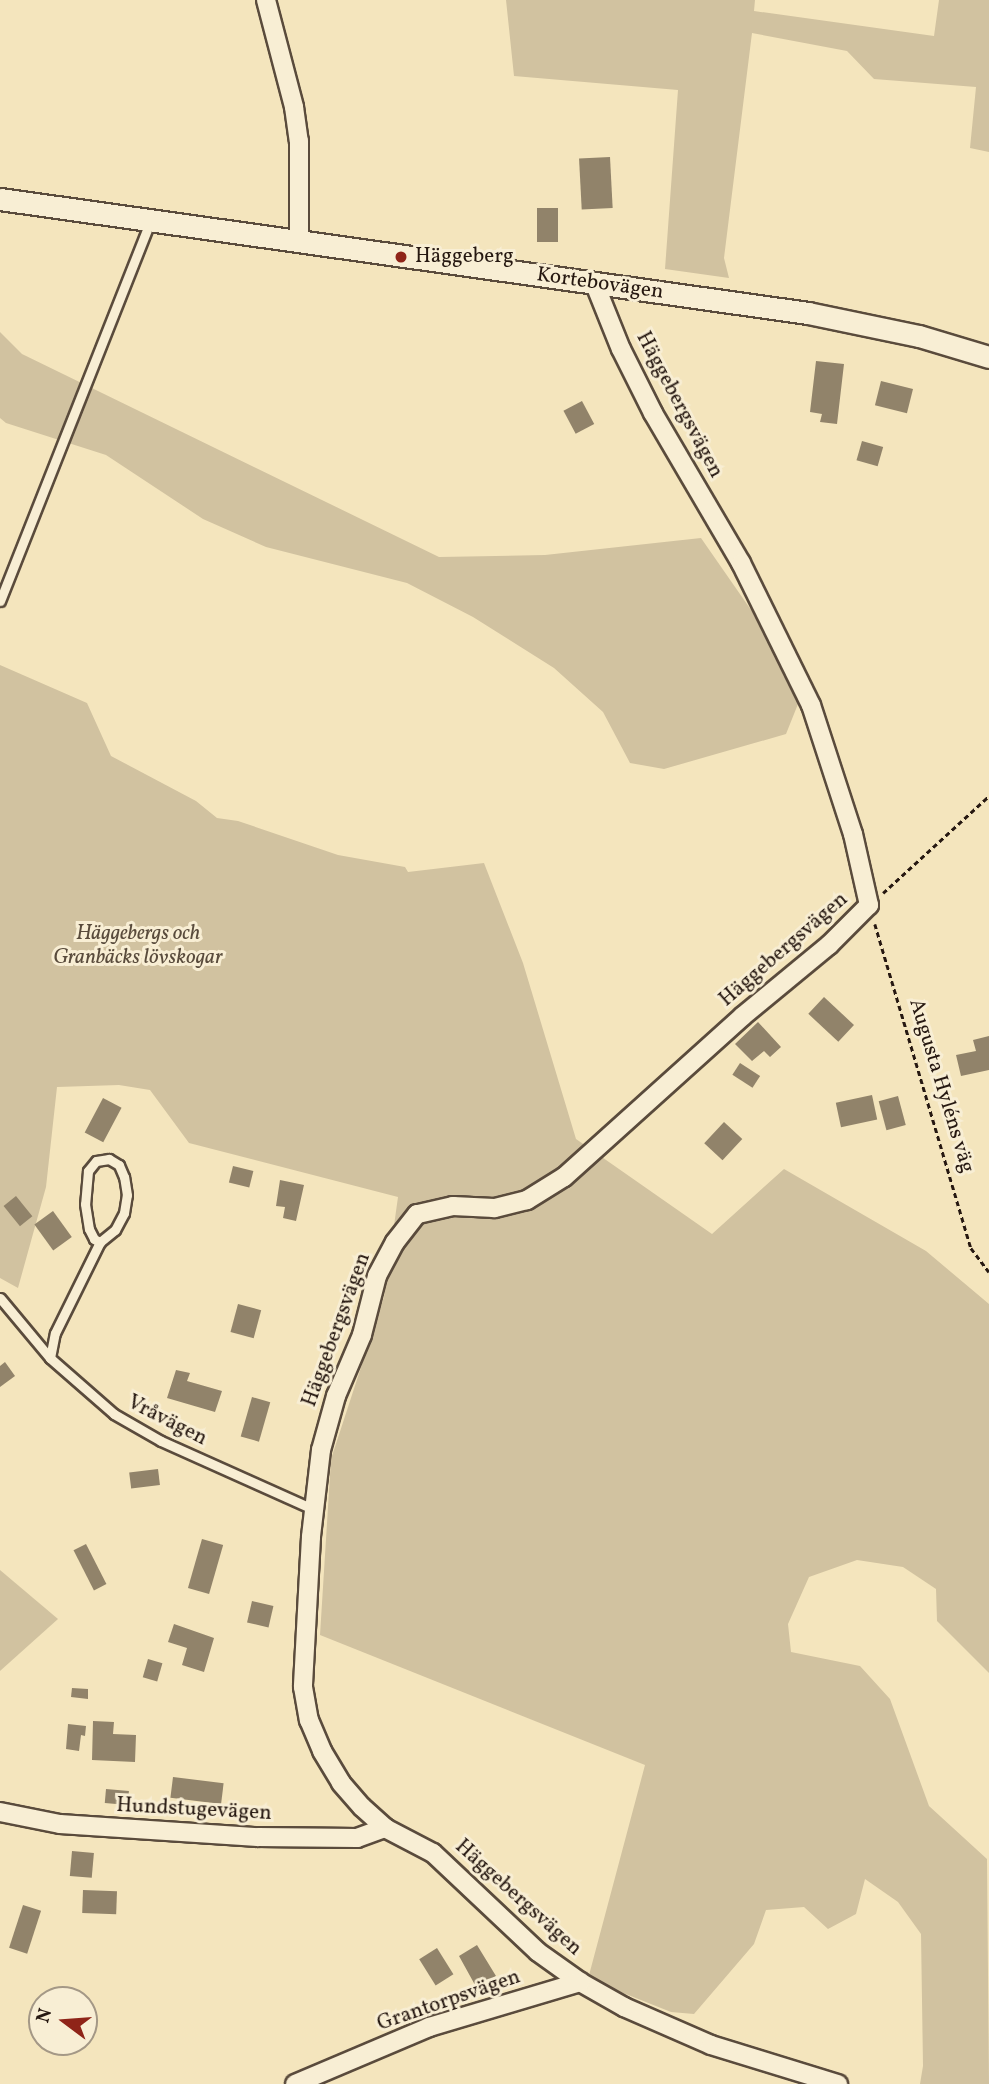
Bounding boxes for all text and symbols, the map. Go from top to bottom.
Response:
place label: Häggeberg [415,244,514,270]
marker: Häggeberg [393,249,409,265]
street label: Kortebovägen [535,263,665,305]
street label: Häggebergsvägen [630,328,728,482]
street label: Häggebergsvägen [715,887,853,1013]
park label: Häggebergs och Granbäcks lövskogar [53,921,223,971]
street label: Augusta Hyléns väg [902,996,980,1176]
street label: Häggebergsvägen [297,1250,377,1410]
street label: Vråvägen [123,1390,211,1452]
street label: Hundstugevägen [116,1793,272,1827]
street label: Häggebergsvägen [449,1834,587,1962]
street label: Grantorpsvägen [374,1965,524,2037]
north arrow [28,1986,98,2056]
text: N [30,2006,59,2026]

